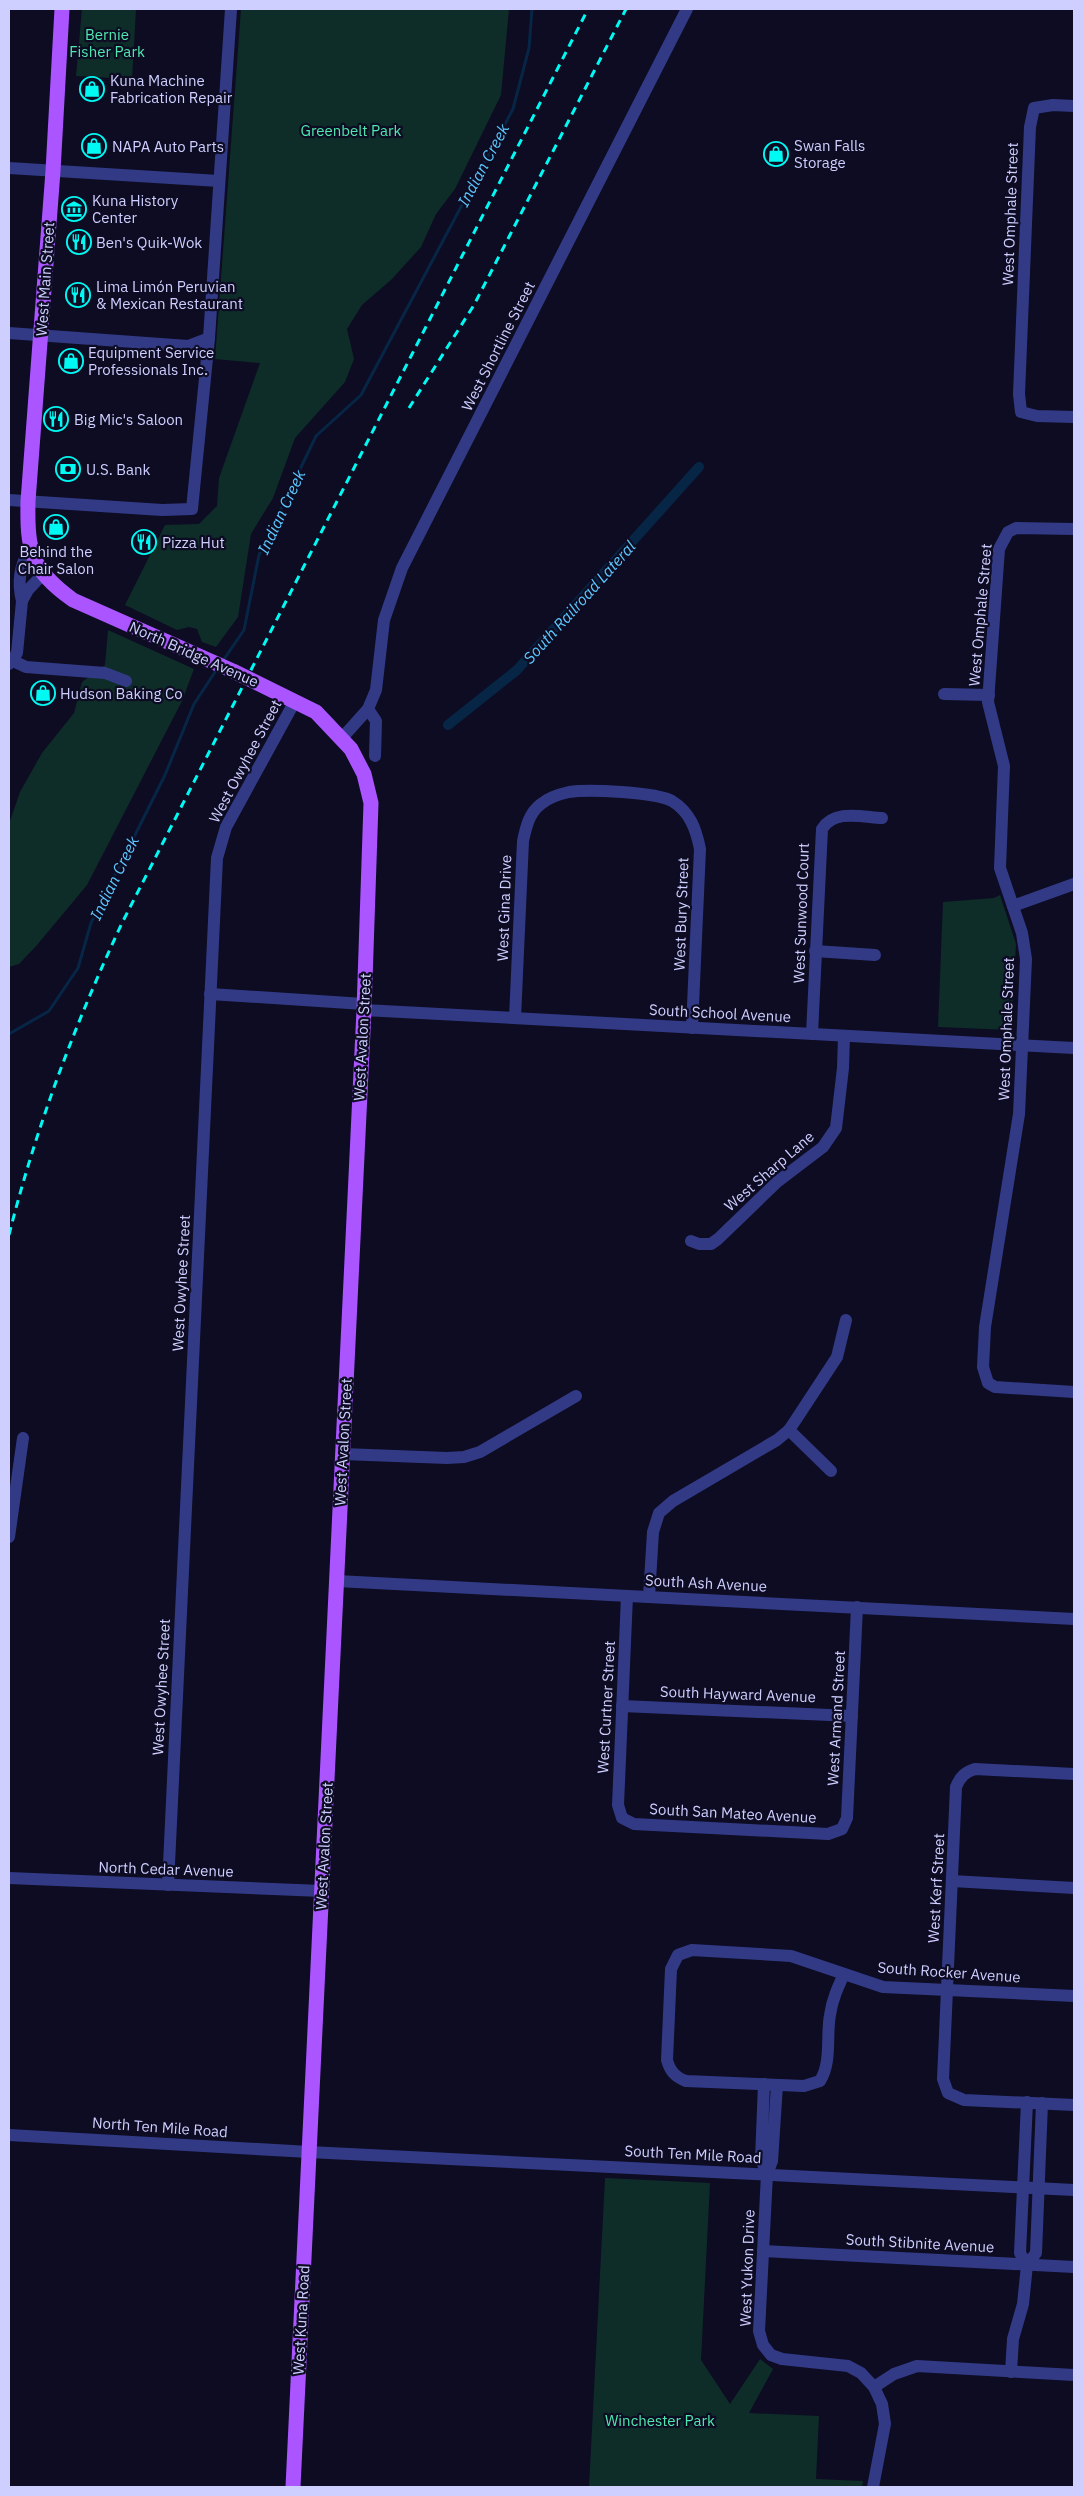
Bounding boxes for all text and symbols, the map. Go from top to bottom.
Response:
park label: Bernie Fisher Park [69,25,145,61]
place label: Kuna Machine Fabrication Repair [110,71,233,107]
shop icon: Kuna Machine Fabrication Repair [79,76,105,102]
water label: Indian Creek [453,120,514,210]
park label: Greenbelt Park [301,121,402,140]
shop icon: NAPA Auto Parts [81,133,107,159]
place label: Swan Falls Storage [794,136,865,172]
place label: NAPA Auto Parts [112,137,224,156]
shop icon: Swan Falls Storage [763,141,789,167]
street label: West Omphale Street [998,142,1022,286]
place label: Kuna History Center [92,191,179,227]
museum icon: Kuna History Center [61,196,87,222]
street label: West Main Street [32,221,58,337]
restaurant icon: Ben's Quik-Wok [66,229,92,255]
place label: Ben's Quik-Wok [96,233,202,252]
place label: Lima Limón Peruvian & Mexican Restaurant [96,277,243,313]
street label: West Shortline Street [457,278,539,414]
restaurant icon: Lima Limón Peruvian & Mexican Restaurant [65,282,91,308]
place label: Equipment Service Professionals Inc. [88,343,214,379]
shop icon: Equipment Service Professionals Inc. [58,348,84,374]
restaurant icon: Big Mic's Saloon [43,406,69,432]
place label: Big Mic's Saloon [74,410,183,429]
bank icon: U.S. Bank [55,456,81,482]
place label: U.S. Bank [86,460,151,479]
water label: Indian Creek [253,466,310,557]
shop icon: Behind the Chair Salon [43,514,69,540]
restaurant icon: Pizza Hut [131,529,157,555]
place label: Pizza Hut [162,533,225,552]
water label: South Railroad Lateral [519,536,640,668]
place label: Behind the Chair Salon [18,542,94,578]
street label: West Omphale Street [964,543,996,687]
street label: North Bridge Avenue [126,617,262,691]
shop icon: Hudson Baking Co [30,680,56,706]
place label: Hudson Baking Co [60,684,183,703]
street label: West Owyhee Street [205,696,285,826]
water label: Indian Creek [85,832,143,923]
street label: West Sunwood Court [789,842,813,984]
street label: West Gina Drive [493,854,515,962]
street label: West Bury Street [670,857,692,971]
street label: West Omphale Street [994,957,1018,1101]
street label: West Avalon Street [349,973,375,1101]
street label: South School Avenue [648,1000,792,1026]
street label: West Sharp Lane [720,1127,818,1215]
street label: West Owyhee Street [168,1214,194,1352]
street label: West Avalon Street [330,1378,356,1506]
street label: South Ash Avenue [645,1570,767,1596]
street label: West Owyhee Street [148,1618,174,1756]
street label: West Curtner Street [593,1640,619,1774]
street label: West Armand Street [823,1650,849,1786]
street label: South Hayward Avenue [660,1682,816,1706]
street label: West Avalon Street [311,1782,337,1910]
street label: South San Mateo Avenue [649,1799,817,1827]
street label: West Kerf Street [924,1833,948,1943]
street label: North Cedar Avenue [98,1857,234,1881]
street label: South Rocker Avenue [877,1958,1021,1986]
street label: North Ten Mile Road [91,2113,229,2141]
street label: South Ten Mile Road [624,2141,762,2167]
street label: West Yukon Drive [735,2209,759,2327]
street label: South Stibnite Avenue [845,2230,995,2256]
street label: West Kuna Road [289,2265,313,2375]
park label: Winchester Park [605,2411,715,2430]

